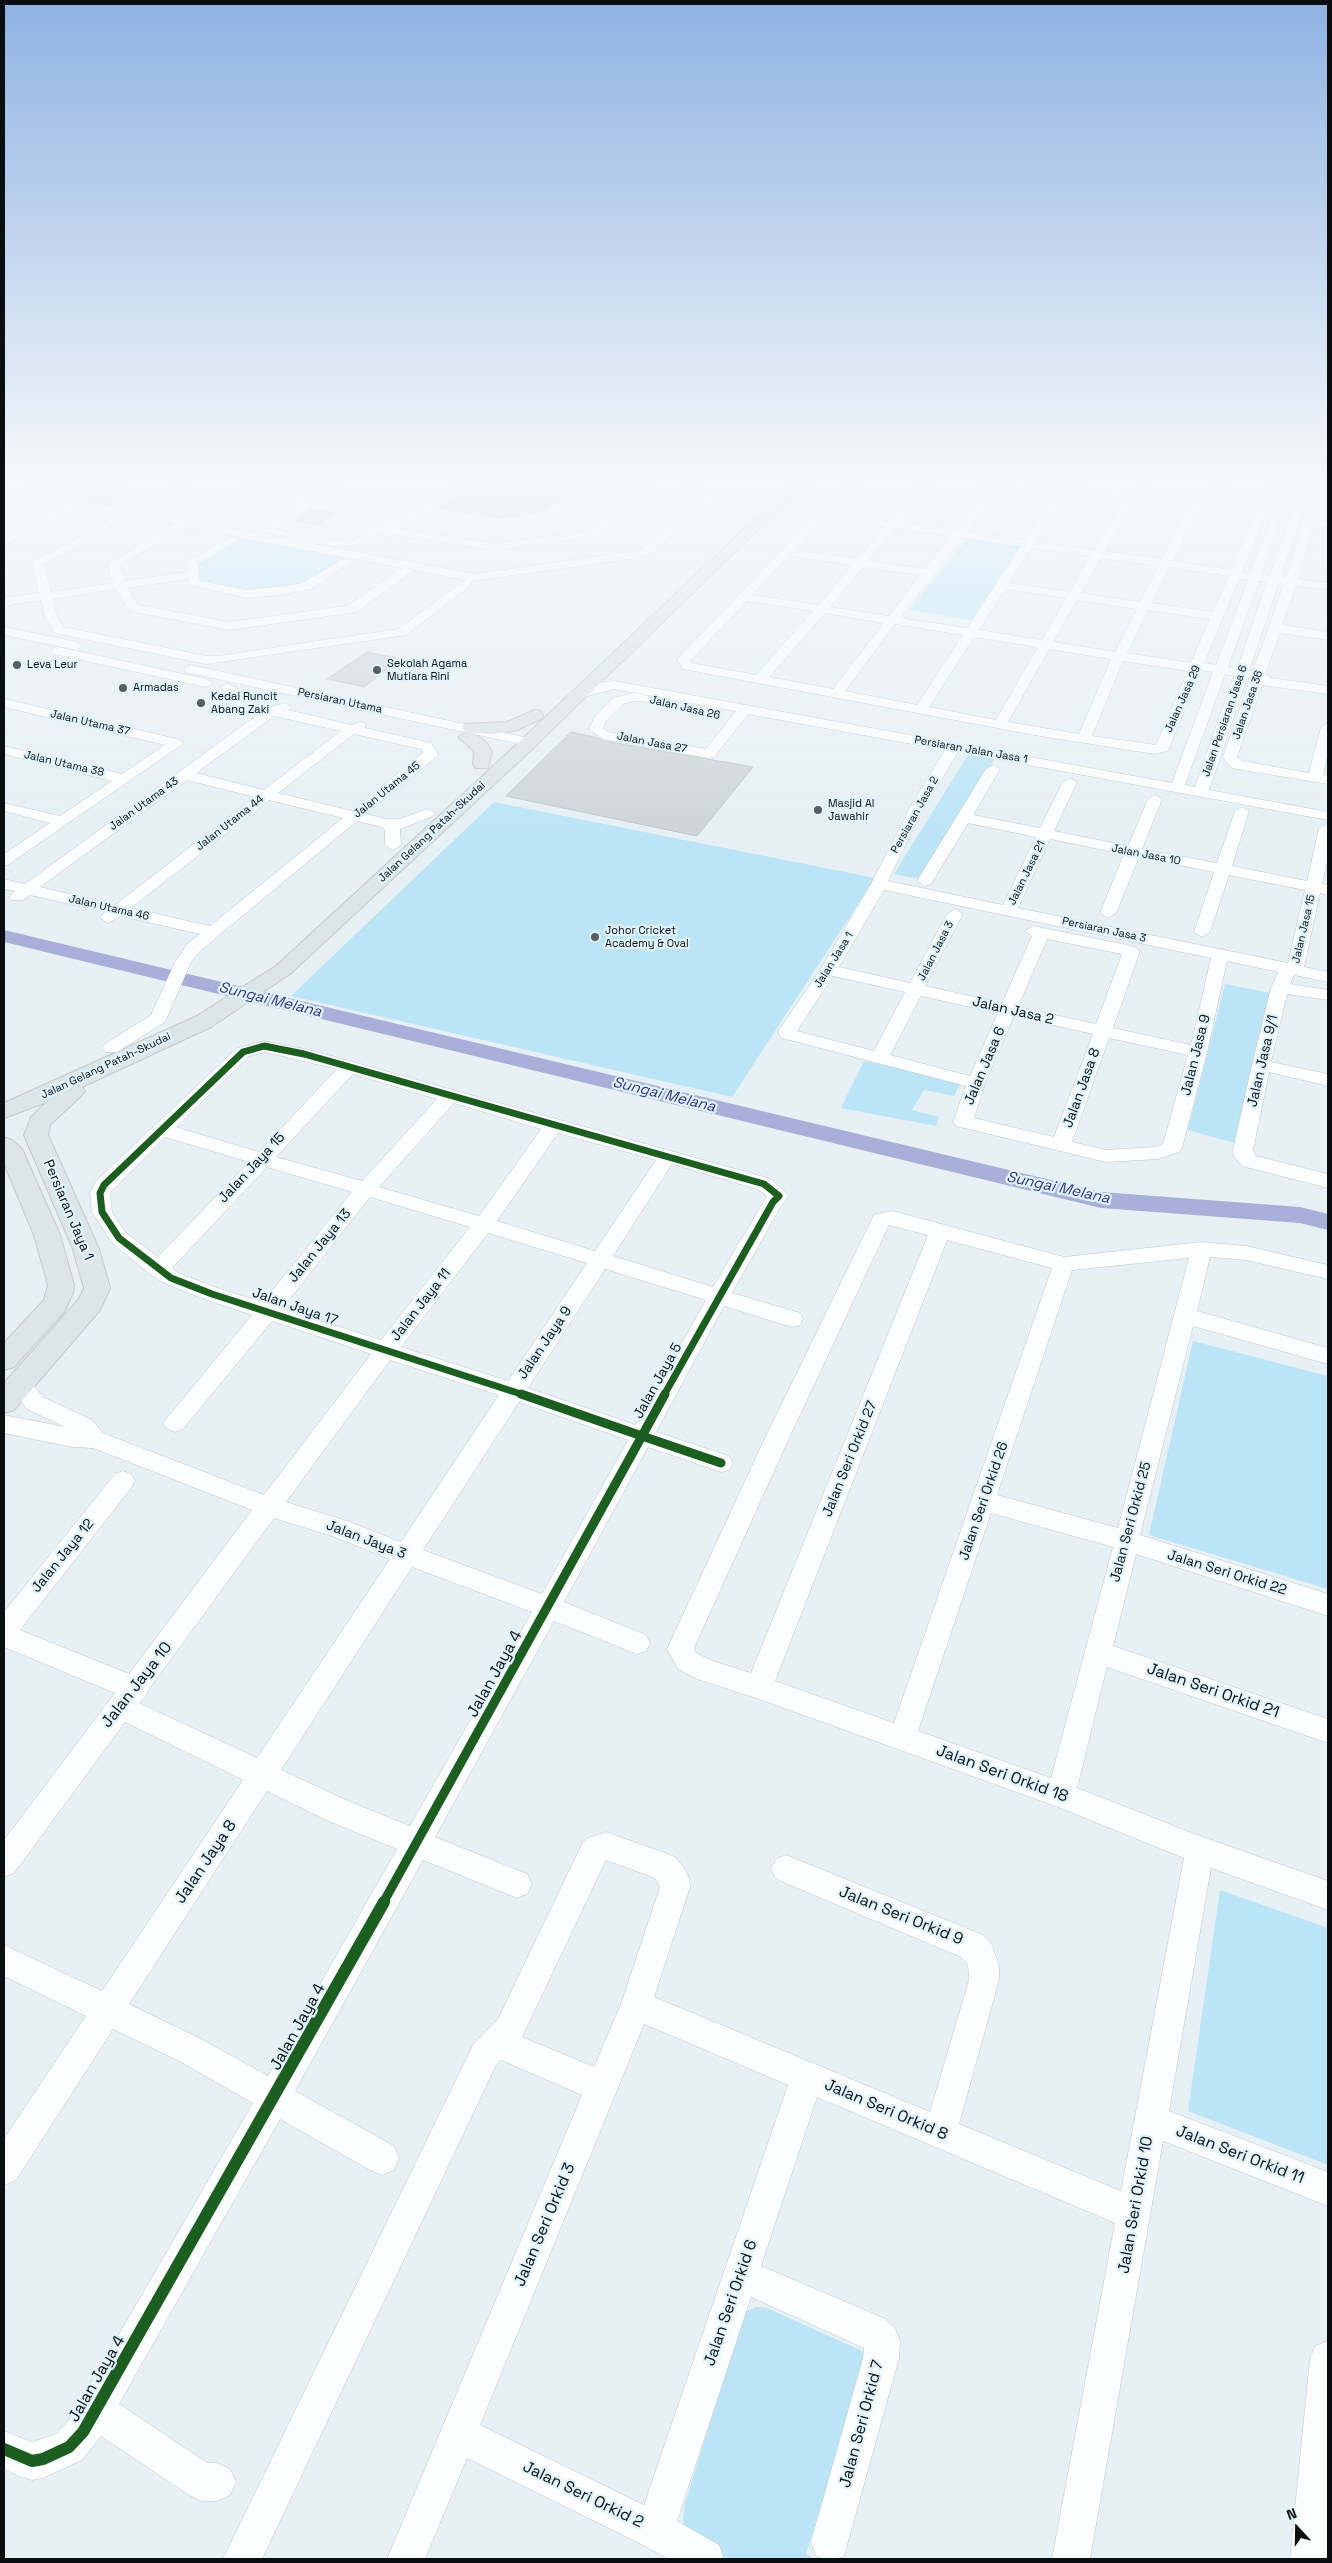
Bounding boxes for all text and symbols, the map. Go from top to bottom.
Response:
place label: Sekolah Agama Mutiara Rini [387,657,467,683]
place label: Leva Leur [27,658,78,672]
marker: Leva Leur [11,659,23,671]
street label: Jalan Jasa 29 [1162,663,1204,735]
marker: Sekolah Agama Mutiara Rini [371,664,383,676]
street label: Jalan Persiaran Jasa 6 [1200,664,1250,778]
street label: Jalan Jasa 36 [1230,669,1266,741]
place label: Armadas [133,681,179,695]
marker: Armadas [117,682,129,694]
street label: Persiaran Utama [297,686,383,716]
place label: Kedai Runcit Abang Zaki [211,690,278,716]
street label: Jalan Jasa 26 [648,693,722,723]
marker: Kedai Runcit Abang Zaki [195,697,207,709]
street label: Jalan Utama 37 [49,707,131,739]
street label: Jalan Jasa 27 [616,730,688,756]
street label: Persiaran Jalan Jasa 1 [913,734,1029,766]
street label: Jalan Utama 38 [23,748,105,780]
street label: Jalan Utama 45 [351,759,423,821]
street label: Persiaran Jasa 2 [888,774,942,856]
street label: Jalan Utama 43 [107,775,181,833]
street label: Jalan Gelang Patah-Skudai [376,779,488,885]
street label: Jalan Utama 44 [194,792,266,854]
place label: Masjid Al Jawahir [828,797,875,823]
marker: Masjid Al Jawahir [812,804,824,816]
street label: Jalan Jasa 21 [1006,839,1048,907]
street label: Jalan Jasa 10 [1110,842,1182,868]
street label: Jalan Utama 46 [68,892,150,924]
street label: Jalan Jasa 15 [1290,894,1318,964]
street label: Persiaran Jasa 3 [1061,915,1147,945]
street label: Jalan Jasa 3 [915,919,957,983]
place label: Johor Cricket Academy & Oval [605,924,689,950]
street label: Jalan Jasa 1 [812,930,856,990]
marker: Johor Cricket Academy & Oval [589,931,601,943]
water label: Sungai Melana [217,979,323,1021]
street label: Jalan Jasa 2 [971,993,1055,1029]
street label: Jalan Jasa 9 [1178,1013,1214,1097]
street label: Jalan Jasa 9/1 [1244,1013,1282,1109]
street label: Jalan Jasa 6 [961,1024,1009,1108]
street label: Jalan Gelang Patah-Skudai [39,1030,173,1102]
street label: Jalan Jasa 8 [1060,1046,1104,1130]
water label: Sungai Melana [611,1074,717,1116]
street label: Jalan Jaya 15 [215,1129,289,1207]
street label: Persiaran Jaya 1 [39,1157,97,1263]
water label: Sungai Melana [1005,1168,1111,1208]
street label: Jalan Jaya 13 [285,1206,355,1286]
street label: Jalan Jaya 11 [387,1265,455,1345]
street label: Jalan Jaya 17 [250,1284,340,1330]
street label: Jalan Jaya 9 [514,1303,576,1383]
street label: Jalan Jaya 5 [630,1340,686,1422]
street label: Jalan Seri Orkid 27 [819,1399,881,1519]
street label: Jalan Seri Orkid 26 [956,1440,1012,1562]
street label: Jalan Seri Orkid 25 [1107,1460,1155,1584]
street label: Jalan Jaya 12 [28,1516,98,1596]
street label: Jalan Jaya 3 [324,1517,408,1563]
street label: Jalan Seri Orkid 22 [1165,1547,1289,1599]
street label: Jalan Jaya 4 [463,1627,527,1721]
street label: Jalan Jaya 10 [98,1638,176,1732]
street label: Jalan Seri Orkid 21 [1144,1659,1282,1723]
street label: Jalan Seri Orkid 18 [933,1741,1071,1807]
street label: Jalan Jaya 8 [171,1817,241,1907]
street label: Jalan Seri Orkid 9 [836,1882,966,1950]
street label: Jalan Jaya 4 [266,1980,330,2074]
street label: Jalan Seri Orkid 8 [821,2075,951,2145]
street label: Jalan Seri Orkid 11 [1173,2122,1307,2188]
street label: Jalan Seri Orkid 10 [1114,2135,1158,2275]
street label: Jalan Seri Orkid 3 [510,2160,580,2290]
street label: Jalan Seri Orkid 6 [700,2237,762,2369]
street label: Jalan Jaya 4 [65,2332,129,2426]
street label: Jalan Seri Orkid 7 [836,2358,888,2490]
street label: Jalan Seri Orkid 2 [519,2457,647,2533]
north arrow [1272,2503,1322,2553]
text: N [1284,2504,1299,2524]

